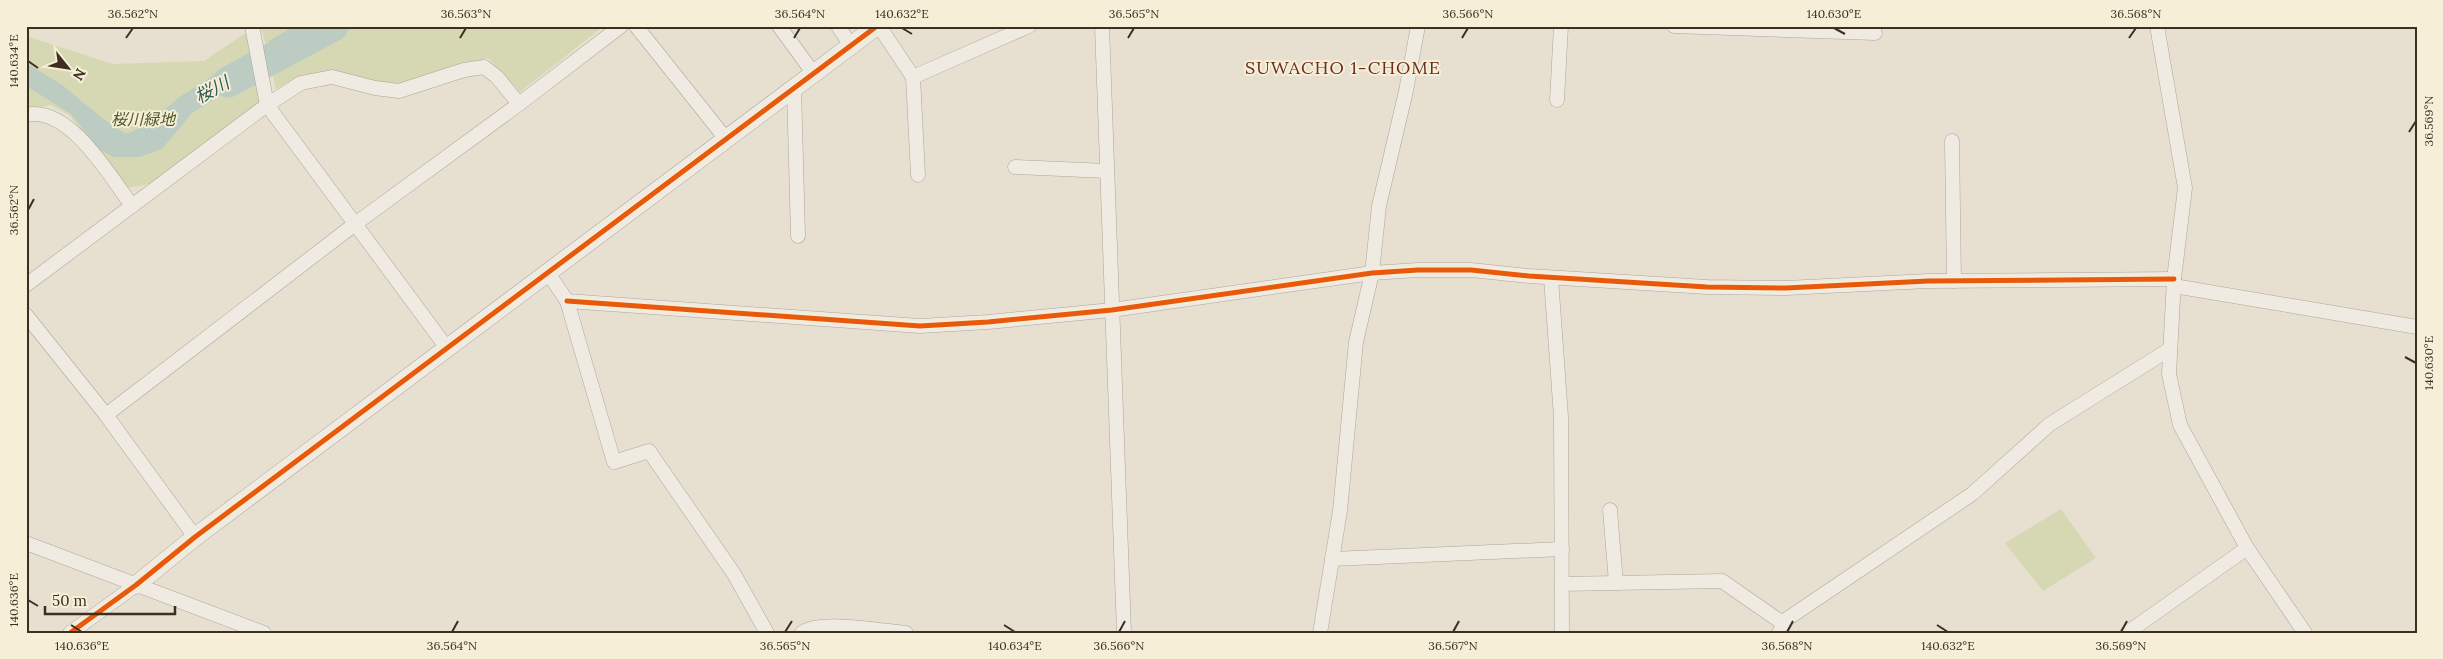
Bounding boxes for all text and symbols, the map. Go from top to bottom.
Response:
text: 36.562°N [108,6,158,21]
text: 36.563°N [441,6,491,21]
text: 36.564°N [775,6,825,21]
text: 140.632°E [875,6,929,21]
text: 36.565°N [1109,6,1159,21]
text: 36.566°N [1443,6,1494,21]
text: 140.630°E [1807,6,1861,21]
text: 36.568°N [2111,6,2161,21]
text: 140.634°E [6,34,21,88]
north arrow [42,42,92,92]
district label: SUWACHO 1-CHOME [1245,56,1441,79]
text: N [69,65,90,84]
water label: 桜川 [190,70,235,108]
text: 36.569°N [2421,96,2436,147]
park label: 桜川緑地 [111,109,177,129]
text: 36.562°N [6,185,21,235]
text: 140.630°E [2421,336,2436,390]
text: 140.636°E [6,573,21,627]
scale bar [45,584,175,616]
text: 50 m [52,591,87,610]
text: 140.636°E [55,638,109,653]
text: 36.564°N [427,638,477,653]
text: 36.565°N [760,638,810,653]
text: 140.634°E [988,638,1042,653]
text: 36.566°N [1094,638,1145,653]
text: 36.567°N [1428,638,1478,653]
text: 36.568°N [1762,638,1812,653]
text: 140.632°E [1921,638,1975,653]
text: 36.569°N [2096,638,2147,653]

